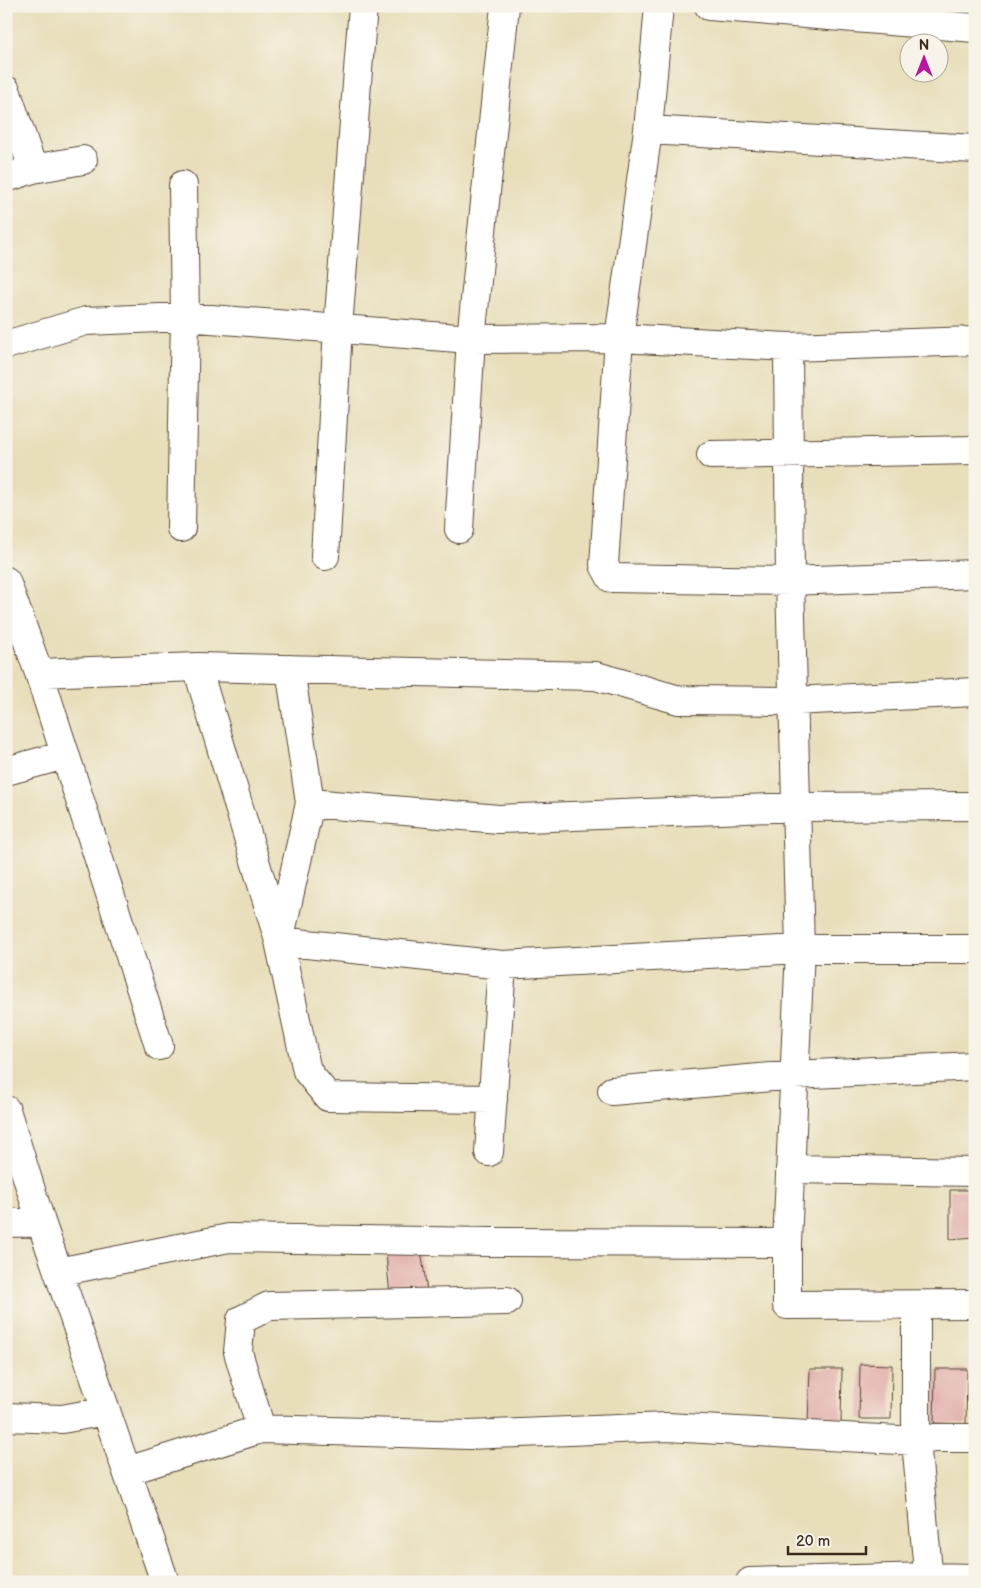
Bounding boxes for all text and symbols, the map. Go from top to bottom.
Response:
north arrow [898,32,948,82]
text: N [919,37,929,54]
scale bar [788,1523,866,1555]
text: 20 m [796,1532,830,1551]

